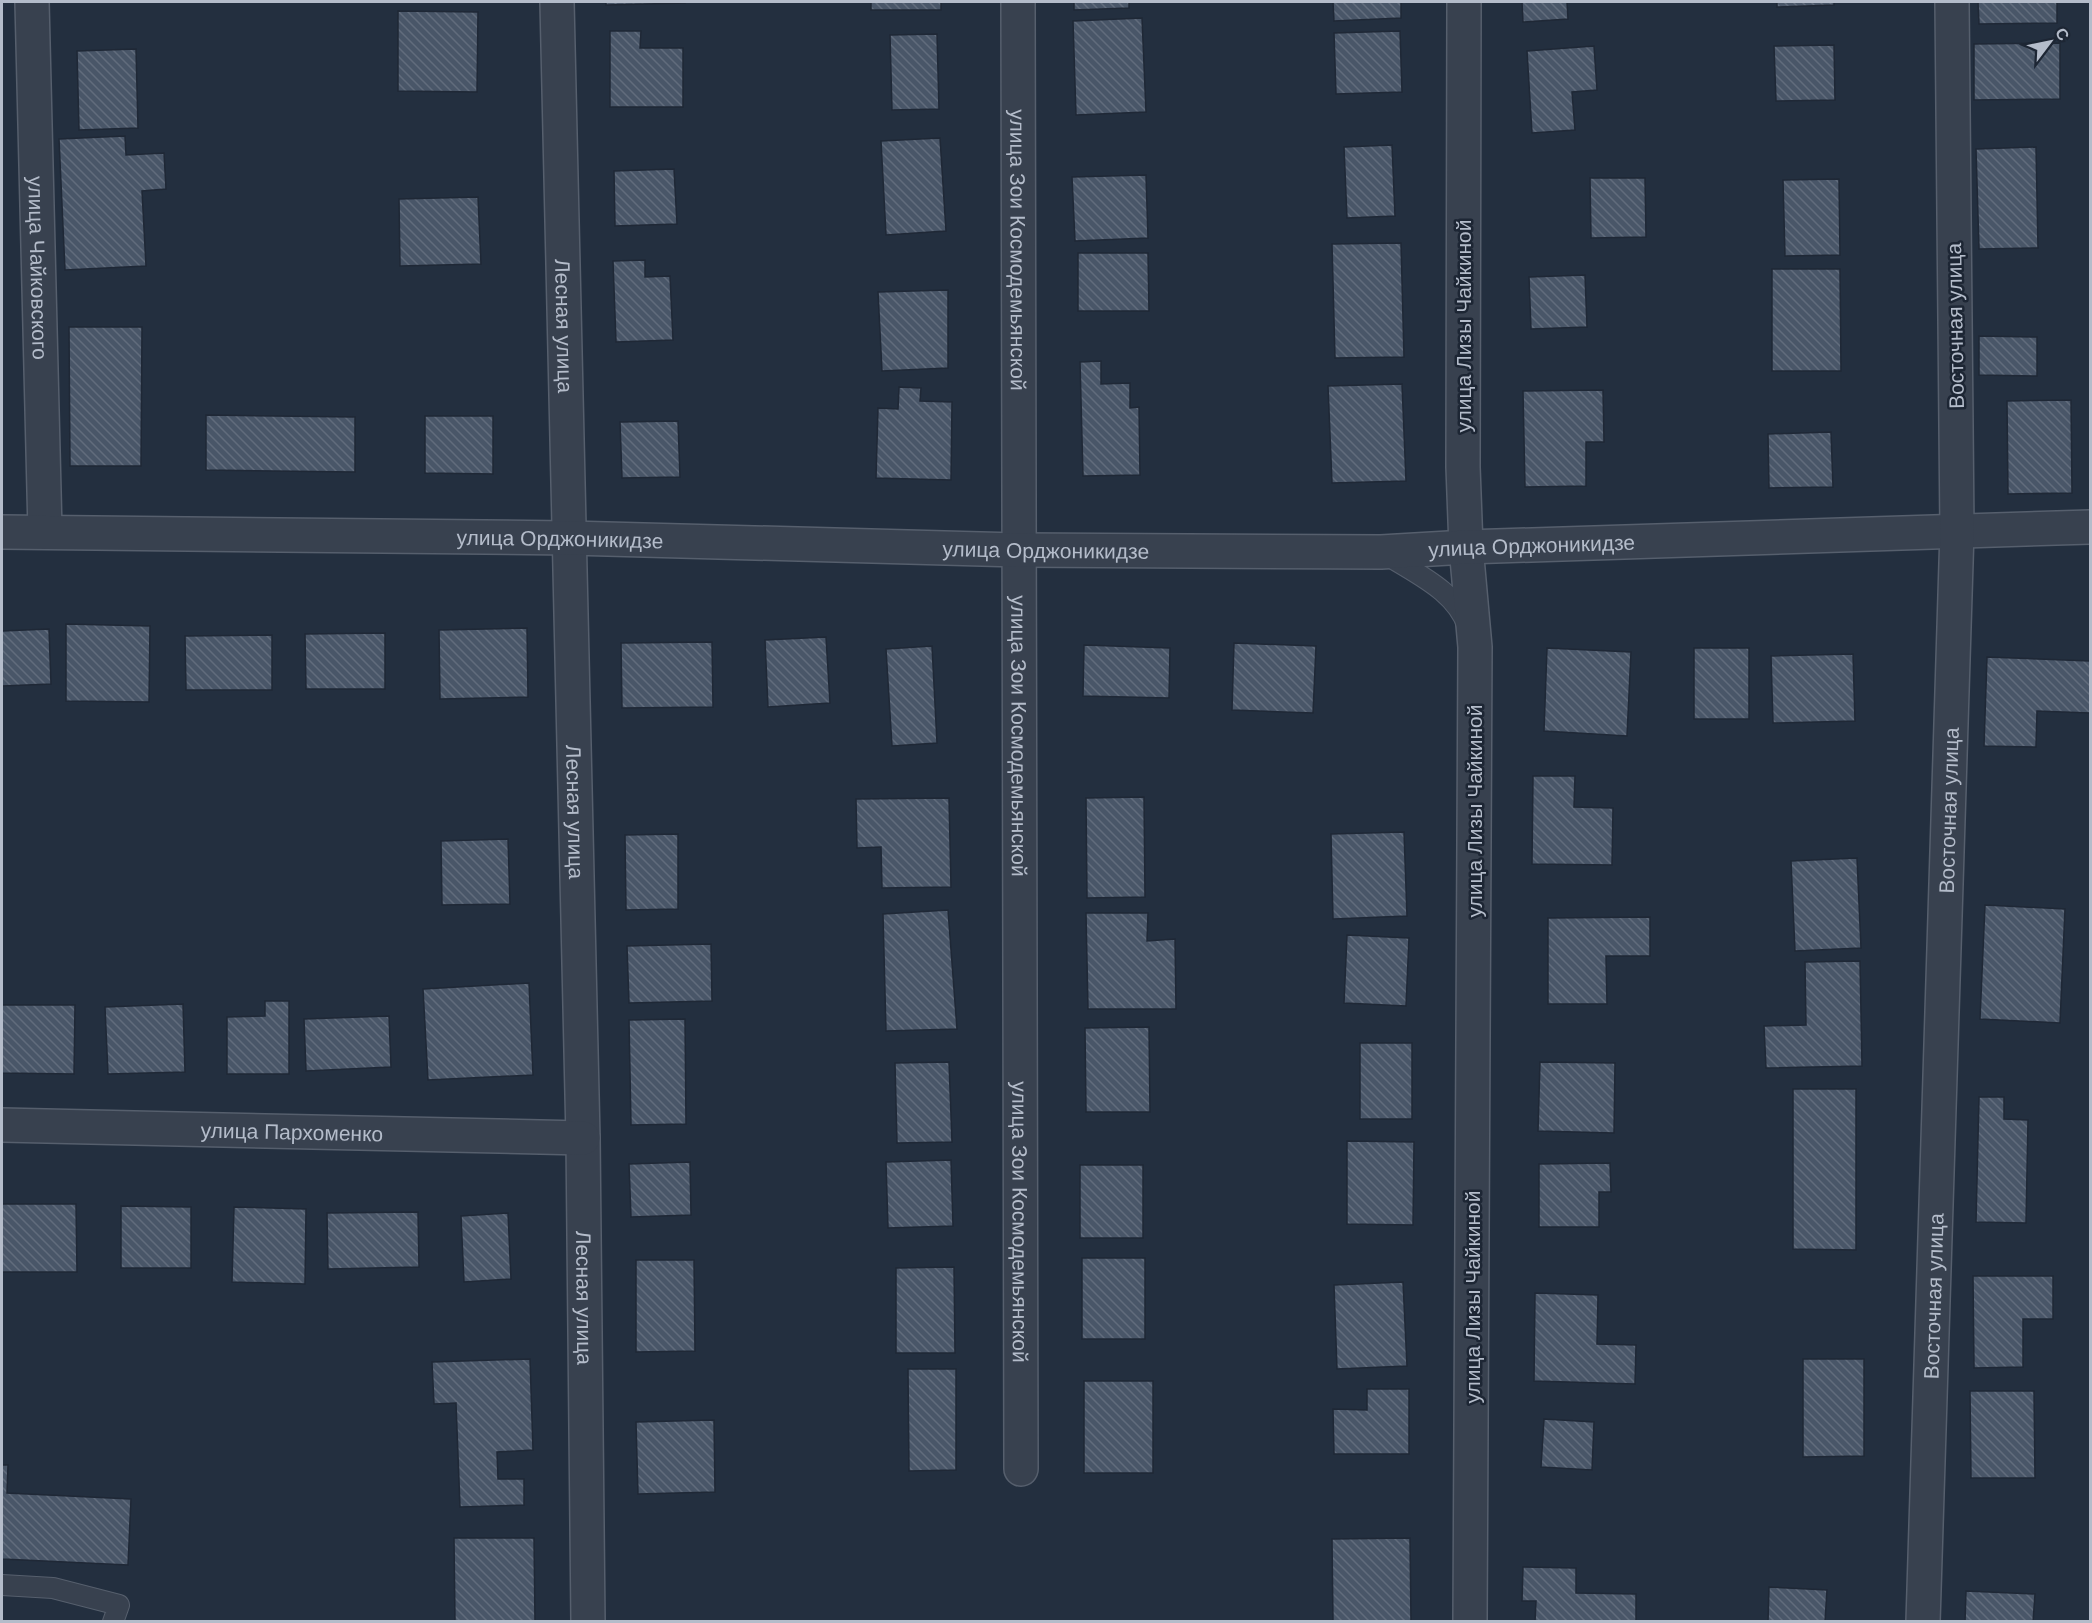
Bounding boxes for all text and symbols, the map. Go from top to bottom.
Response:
north arrow [2020,12,2080,72]
text: С [2052,25,2073,44]
street label: улица Зои Космодемьянской [1007,109,1030,391]
street label: улица Чайковского [25,176,52,360]
street label: улица Лизы Чайкиной [1452,220,1475,432]
street label: Восточная улица [1942,243,1968,409]
street label: Лесная улица [551,259,577,394]
street label: улица Орджоникидзе [456,525,664,552]
street label: улица Орджоникидзе [1428,530,1635,561]
street label: улица Орджоникидзе [942,536,1149,562]
street label: улица Зои Космодемьянской [1008,595,1031,877]
street label: улица Лизы Чайкиной [1463,705,1486,917]
street label: Восточная улица [1934,727,1962,894]
street label: Лесная улица [563,744,589,879]
street label: улица Зои Космодемьянской [1009,1081,1032,1363]
street label: улица Пархоменко [200,1118,383,1145]
street label: улица Лизы Чайкиной [1461,1191,1484,1403]
street label: Восточная улица [1919,1213,1947,1379]
street label: Лесная улица [572,1230,597,1365]

